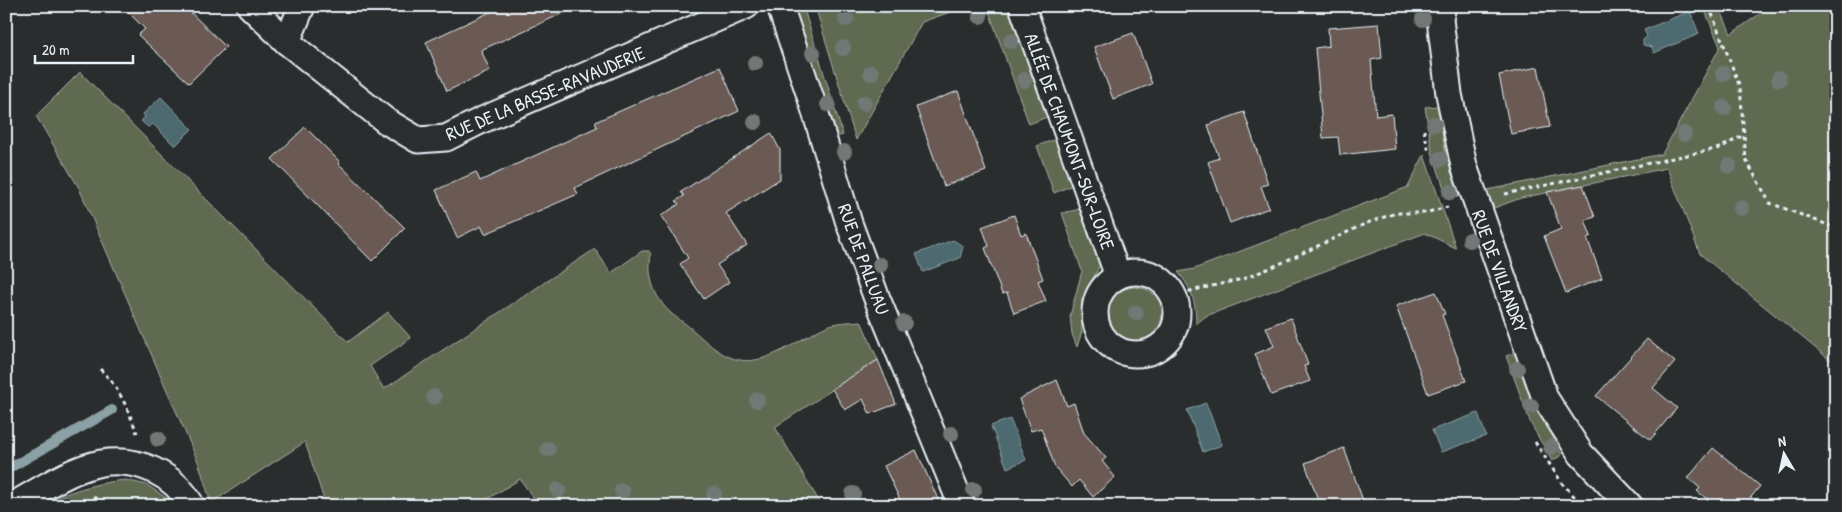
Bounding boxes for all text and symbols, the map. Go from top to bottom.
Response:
street label: ALLÉE DE CHAUMONT-SUR-LOIRE [1019,29,1122,253]
scale bar [35,32,132,64]
text: 20 m [42,39,69,60]
street label: RUE DE LA BASSE-RAVAUDERIE [441,39,649,147]
street label: RUE DE PALLUAU [832,200,896,318]
street label: RUE DE VILLANDRY [1466,206,1534,336]
north arrow [1760,430,1810,480]
text: N [1777,431,1788,451]

